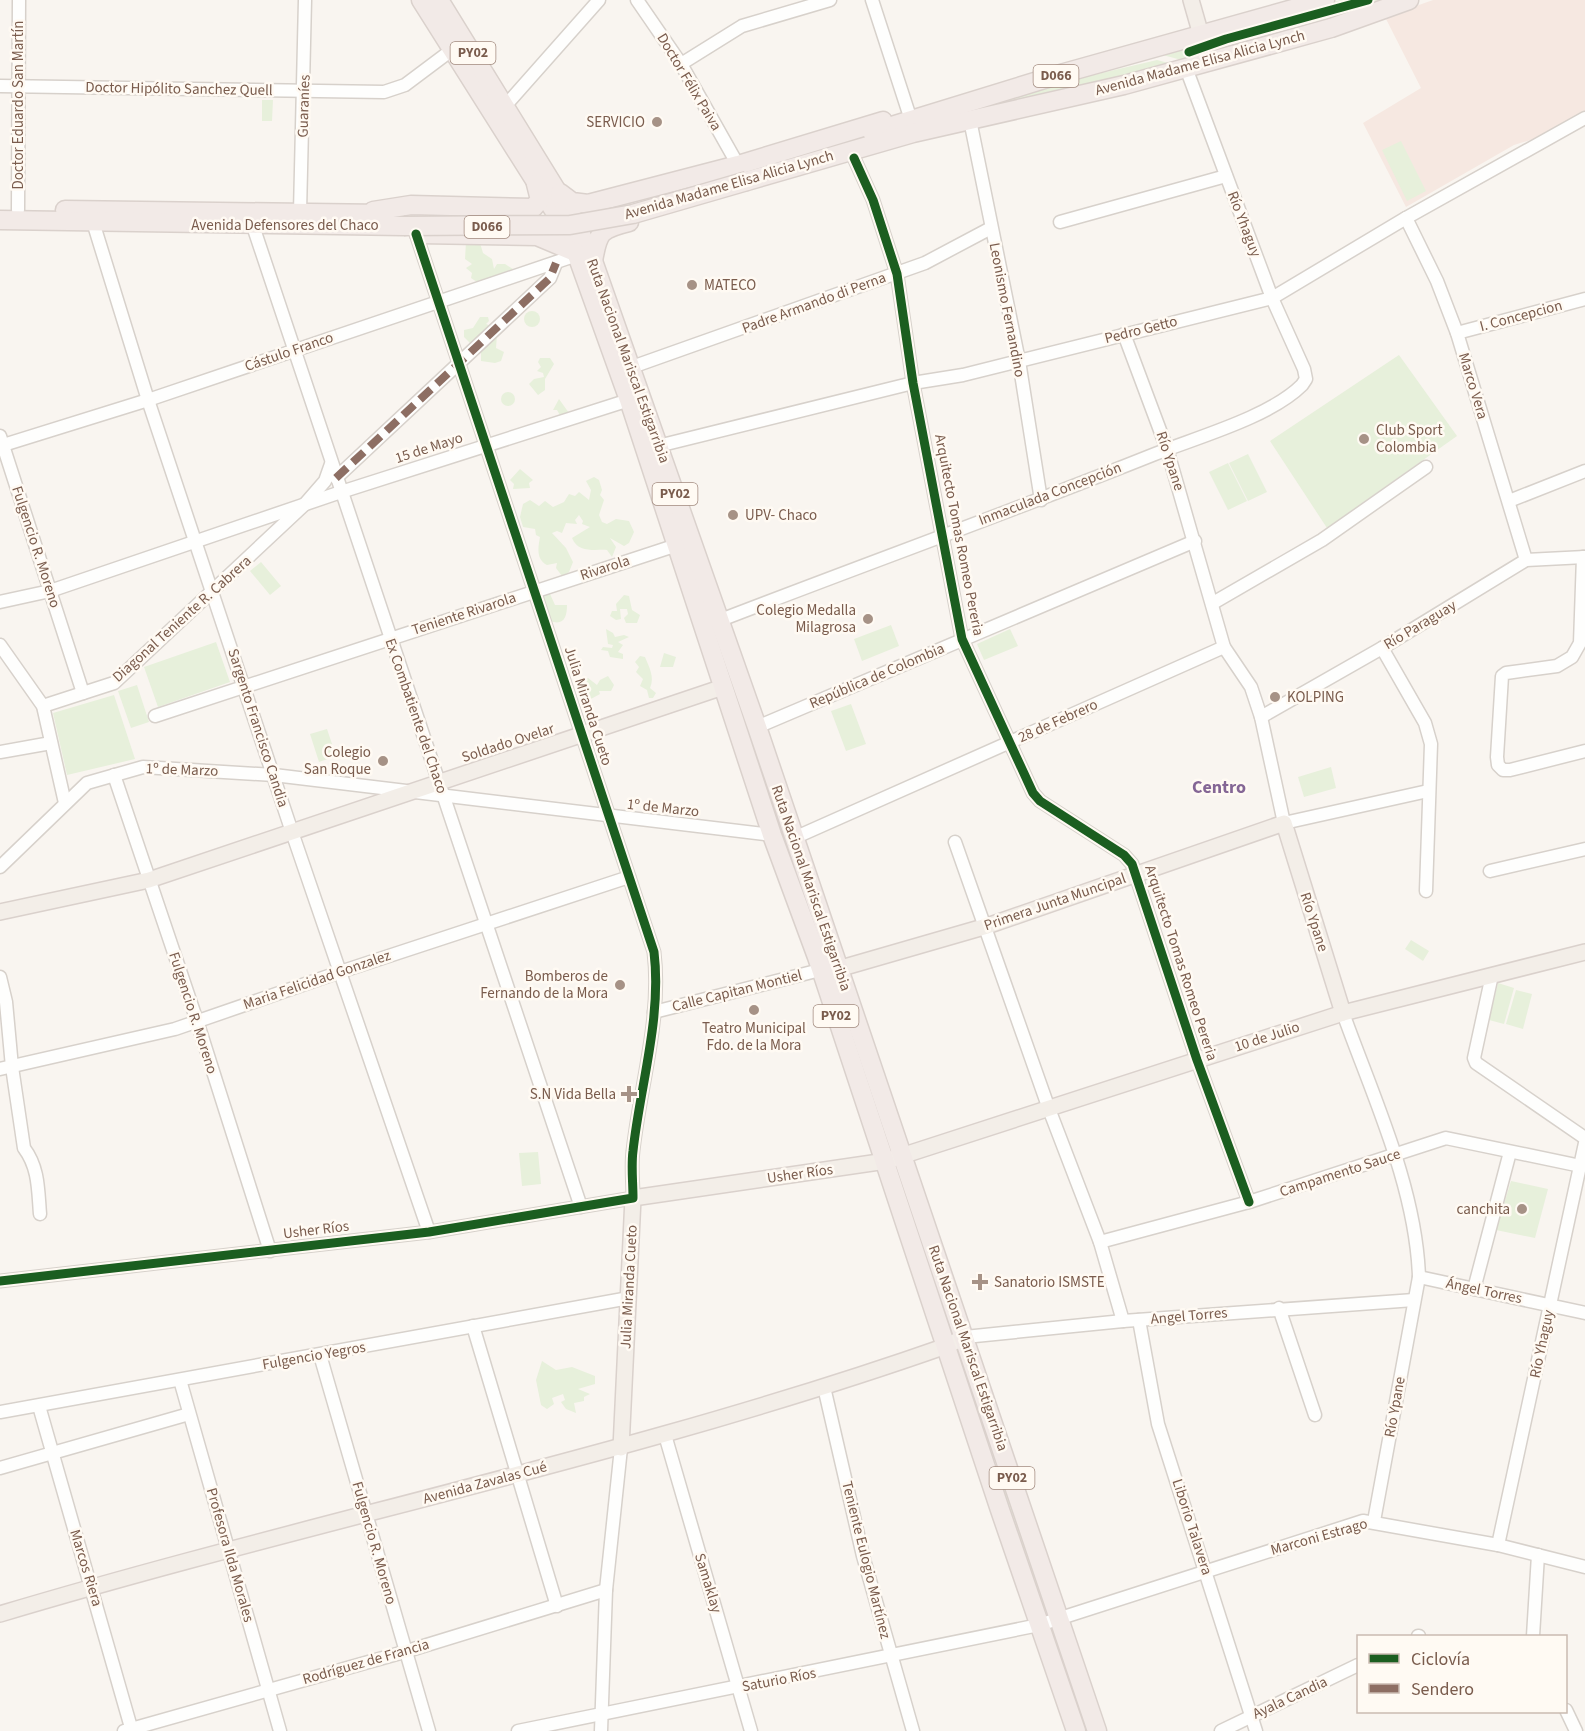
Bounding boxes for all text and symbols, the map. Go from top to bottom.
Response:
street label: Doctor Eduardo San Martín [8,21,29,189]
street label: Avenida Madame Elisa Alicia Lynch [1093,25,1307,101]
street label: Doctor Félix Paiva [652,29,726,135]
road number: PY02 [450,42,496,64]
road number: D066 [1034,65,1078,87]
street label: Guaraníes [292,74,316,138]
street label: Doctor Hipólito Sanchez Quell [85,77,273,101]
place label: SERVICIO [586,112,645,133]
marker: SERVICIO [650,115,664,129]
street label: Avenida Madame Elisa Alicia Lynch [622,145,836,225]
street label: Río Yhaguy [1222,188,1266,260]
street label: Avenida Defensores del Chaco [191,215,379,236]
road number: D066 [464,216,510,238]
street label: Leonismo Fernandino [984,241,1030,379]
street label: Ruta Nacional Mariscal Estigarribia [581,256,675,466]
street label: Padre Armando di Perna [739,267,889,339]
place label: MATECO [704,275,756,296]
marker: MATECO [685,278,699,292]
street label: I. Concepcion [1477,295,1565,337]
street label: Pedro Getto [1102,311,1180,349]
street label: Cástulo Franco [242,327,336,377]
street label: Marco Vera [1453,350,1493,422]
place label: Club Sport Colombia [1376,420,1443,458]
street label: 15 de Mayo [392,427,466,469]
street label: Río Ypane [1151,429,1189,493]
street label: Arquitecto Tomas Romeo Pereria [929,432,989,638]
marker: Club Sport Colombia [1357,432,1371,446]
street label: Inmaculada Concepción [976,457,1124,531]
street label: Fulgencio R. Moreno [6,483,66,611]
road number: PY02 [652,483,698,505]
place label: UPV- Chaco [745,505,817,526]
marker: UPV- Chaco [726,508,740,522]
street label: Rivarola [577,550,633,586]
street label: Diagonal Teniente R. Cabrera [108,551,256,687]
street label: Teniente Rivarola [409,587,519,641]
street label: Río Paraguay [1380,595,1460,655]
place label: Colegio Medalla Milagrosa [756,600,856,638]
marker: Colegio Medalla Milagrosa [861,612,875,626]
street label: Ex Combatiente del Chaco [380,636,452,796]
street label: República de Colombia [806,638,948,714]
street label: Julia Miranda Cueto [559,644,617,768]
street label: Sargento Francisco Candia [222,646,294,810]
place label: KOLPING [1287,687,1344,708]
marker: KOLPING [1268,690,1282,704]
street label: 28 de Febrero [1015,694,1101,748]
street label: Soldado Ovelar [459,718,558,768]
place label: Colegio San Roque [304,742,371,780]
marker: Colegio San Roque [376,754,390,768]
street label: 1º de Marzo [145,758,219,782]
district label: Centro [1192,775,1246,800]
street label: Ruta Nacional Mariscal Estigarribia [766,782,856,994]
street label: 1º de Marzo [626,794,700,822]
street label: Arquitecto Tomas Romeo Pereria [1139,862,1223,1064]
street label: Primera Junta Muncipal [981,868,1129,936]
street label: Río Ypane [1295,890,1333,954]
street label: Maria Felicidad Gonzalez [240,945,394,1015]
street label: Fulgencio R. Moreno [163,949,223,1077]
street label: Calle Capitan Montiel [670,965,804,1017]
place label: Bomberos de Fernando de la Mora [480,966,608,1004]
marker: Bomberos de Fernando de la Mora [613,978,627,992]
marker: Teatro Municipal Fdo. de la Mora [747,1003,761,1017]
road number: PY02 [814,1005,858,1027]
street label: 10 de Julio [1232,1017,1302,1057]
place label: Teatro Municipal Fdo. de la Mora [702,1018,806,1056]
place label: S.N Vida Bella [530,1084,616,1105]
marker: S.N Vida Bella [620,1085,638,1103]
street label: Campamento Sauce [1277,1144,1403,1202]
street label: Usher Ríos [766,1159,834,1189]
place label: canchita [1457,1199,1510,1220]
marker: canchita [1515,1202,1529,1216]
street label: Usher Ríos [282,1216,350,1244]
street label: Julia Miranda Cueto [615,1224,643,1350]
street label: Ruta Nacional Mariscal Estigarribia [923,1242,1013,1454]
place label: Sanatorio ISMSTE [994,1272,1105,1293]
marker: Sanatorio ISMSTE [971,1273,989,1291]
street label: Ángel Torres [1444,1273,1524,1309]
street label: Angel Torres [1150,1302,1228,1330]
street label: Río Yhaguy [1525,1308,1559,1380]
street label: Fulgencio Yegros [261,1337,367,1375]
street label: Río Ypane [1379,1375,1411,1439]
street label: Avenida Zavalas Cué [421,1456,549,1510]
road number: PY02 [990,1467,1034,1489]
street label: Liborio Talavera [1167,1476,1217,1578]
street label: Fulgencio R. Moreno [346,1479,402,1607]
street label: Teniente Eulogio Martínez [836,1479,896,1641]
street label: Profesora Ilda Morales [201,1485,259,1625]
street label: Marconi Estrago [1268,1513,1370,1561]
street label: Marcos Riera [64,1527,108,1609]
street label: Samaklay [689,1551,727,1615]
street label: Rodríguez de Francia [300,1634,432,1690]
legend [1357,1635,1567,1713]
text: Ciclovía [1411,1647,1470,1672]
street label: Saturio Ríos [740,1663,818,1697]
street label: Ayala Candia [1249,1671,1331,1725]
text: Sendero [1411,1677,1474,1702]

